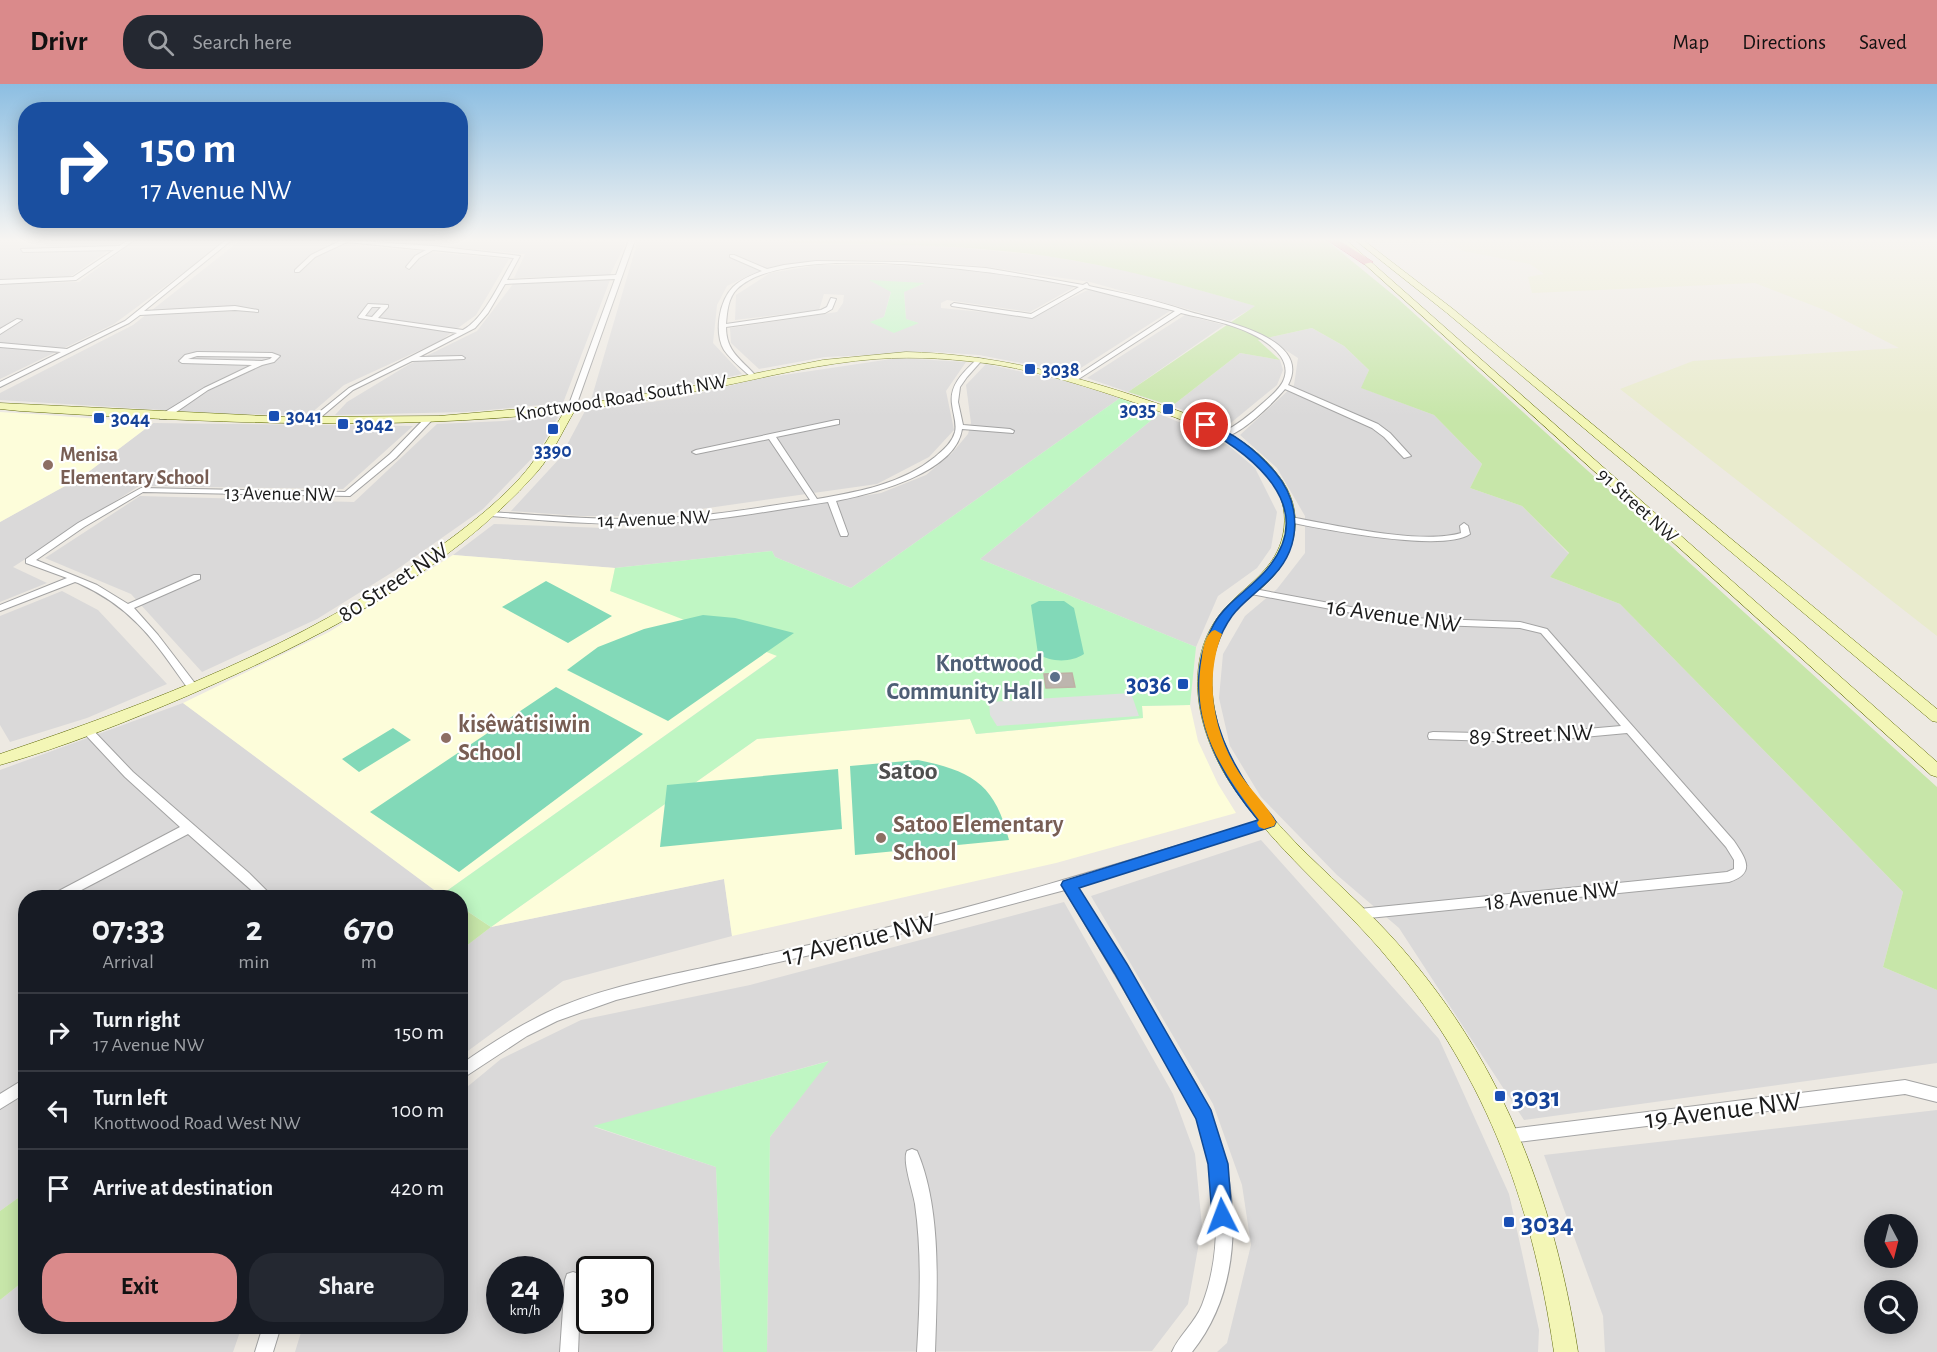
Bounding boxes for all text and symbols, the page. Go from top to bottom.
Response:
search box [123,15,543,69]
icon: search [144,26,177,59]
text: Drivr [30,28,87,56]
text: Search here [192,31,292,53]
text: Map [1673,32,1709,53]
text: Directions [1742,32,1826,53]
text: Saved [1859,32,1907,53]
icon: right [42,126,120,204]
text: 150 m [141,128,236,170]
text: 17 Avenue NW [141,177,291,204]
place label: 3038 [1042,360,1080,380]
marker: 3038 [1023,362,1037,376]
street label: Knottwood Road South NW [514,371,728,425]
pin [1180,399,1231,450]
place label: 3035 [1120,400,1156,420]
marker: 3035 [1161,402,1175,416]
place label: 3041 [286,407,322,427]
icon: arrive [1189,408,1222,441]
place label: 3044 [111,409,150,429]
marker: 3041 [267,409,281,423]
marker: 3044 [92,411,106,425]
place label: 3042 [355,415,394,435]
marker: 3042 [336,417,350,431]
marker: 3390 [546,422,560,436]
place label: 3390 [534,441,572,461]
place label: Menisa Elementary School [60,445,209,488]
marker: Menisa Elementary School [41,458,55,472]
street label: 91 Street NW [1593,464,1682,547]
street label: 13 Avenue NW [224,483,336,505]
street label: 14 Avenue NW [597,507,711,531]
street label: 80 Street NW [334,538,453,627]
street label: 16 Avenue NW [1325,595,1463,637]
place label: Knottwood Community Hall [886,652,1043,704]
marker: Knottwood Community Hall [1048,670,1062,684]
place label: 3036 [1126,673,1171,697]
marker: 3036 [1176,677,1190,691]
place label: kisêwâtisiwin School [458,713,590,765]
street label: 89 Street NW [1468,721,1594,749]
marker: kisêwâtisiwin School [439,731,453,745]
district label: Satoo [878,758,938,784]
place label: Satoo Elementary School [893,813,1064,865]
marker: Satoo Elementary School [874,831,888,845]
street label: 18 Avenue NW [1484,877,1621,915]
street label: 17 Avenue NW [780,909,939,971]
text: 07:33 [91,911,165,947]
text: 2 [245,911,262,947]
text: 670 [343,911,395,947]
text: Arrival [102,952,154,972]
text: min [238,952,270,972]
text: m [361,952,377,972]
text: Turn right [93,1009,180,1031]
icon: right [42,1016,75,1049]
text: 150 m [394,1021,444,1043]
text: 17 Avenue NW [93,1035,204,1055]
place label: 3031 [1512,1084,1561,1112]
text: Turn left [93,1087,167,1109]
street label: 19 Avenue NW [1643,1088,1803,1134]
marker: 3031 [1493,1089,1507,1103]
icon: left [42,1094,75,1127]
text: 100 m [392,1099,444,1121]
text: Knottwood Road West NW [93,1113,301,1133]
icon: arrive [42,1172,75,1205]
text: Arrive at destination [93,1177,273,1199]
text: 420 m [391,1177,444,1199]
position arrow [1190,1184,1254,1248]
place label: 3034 [1521,1210,1574,1238]
north arrow [1864,1214,1918,1268]
map controls [1864,1214,1918,1334]
marker: 3034 [1502,1215,1516,1229]
button: Exit [42,1253,237,1322]
button: Share [249,1253,444,1322]
speed limit sign: 30 [576,1256,654,1334]
text: 24 [510,1273,540,1303]
button: search [1864,1280,1918,1334]
text: km/h [510,1303,540,1318]

